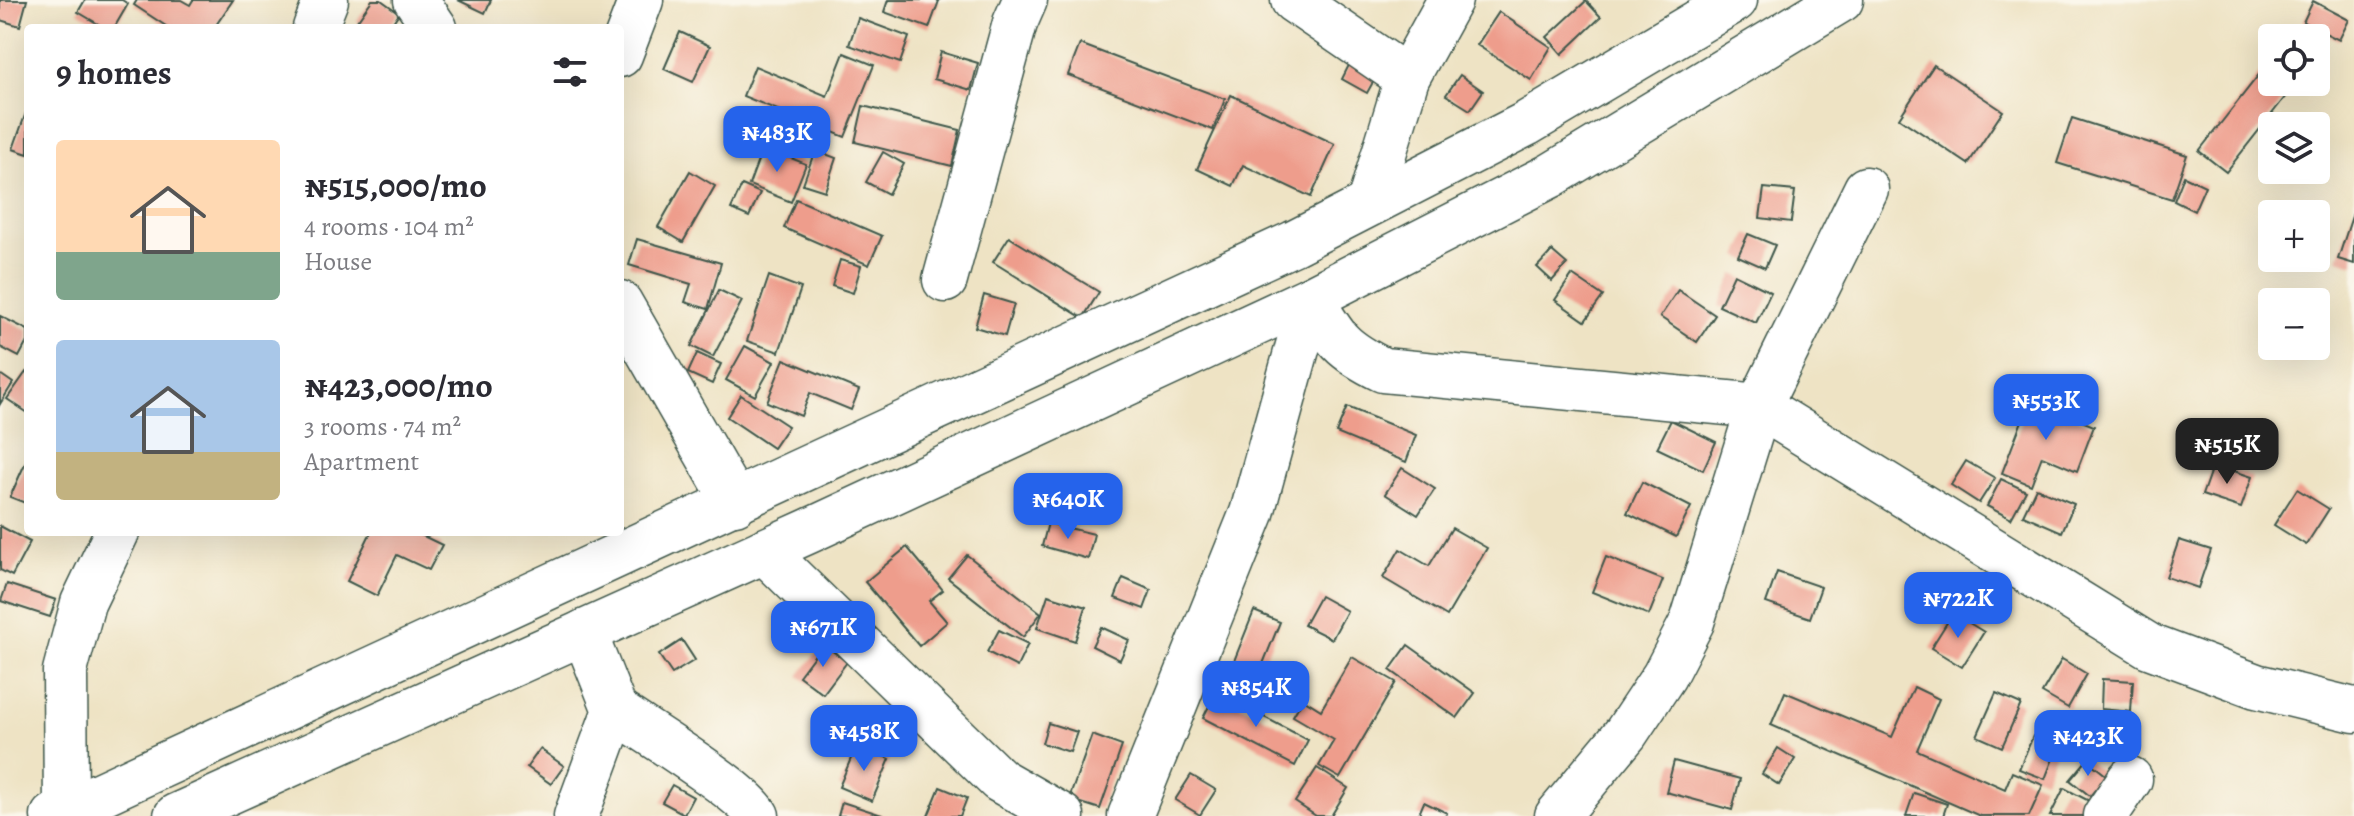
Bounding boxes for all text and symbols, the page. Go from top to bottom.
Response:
map controls [2258,24,2330,360]
button: locate [2258,24,2330,96]
text: 9 homes [56,49,172,96]
icon: filters [548,50,592,94]
pin: ₦483K [721,106,833,174]
button: layers [2258,112,2330,184]
text: ₦483K [741,114,813,149]
text: ₦515,000/mo [304,162,487,209]
icon: home [120,172,216,268]
button: + [2258,200,2330,272]
text: 4 rooms · 104 m² [304,209,474,244]
text: House [304,244,372,279]
button: − [2258,288,2330,360]
text: ₦423,000/mo [304,362,493,409]
icon: home [120,372,216,468]
pin: ₦553K [1990,374,2102,442]
text: ₦553K [2012,382,2080,417]
text: 3 rooms · 74 m² [304,409,461,444]
pin: ₦515K [2171,418,2283,486]
text: ₦515K [2194,426,2260,461]
text: Apartment [304,444,419,479]
pin: ₦640K [1012,473,1124,541]
text: ₦640K [1032,481,1104,516]
pin: ₦722K [1902,572,2014,640]
text: ₦722K [1922,580,1994,615]
pin: ₦671K [767,601,879,669]
text: ₦671K [789,609,857,644]
pin: ₦854K [1200,661,1312,729]
text: ₦854K [1220,669,1292,704]
pin: ₦458K [808,705,920,773]
pin: ₦423K [2032,710,2144,778]
text: ₦458K [828,713,900,748]
text: ₦423K [2052,718,2124,753]

